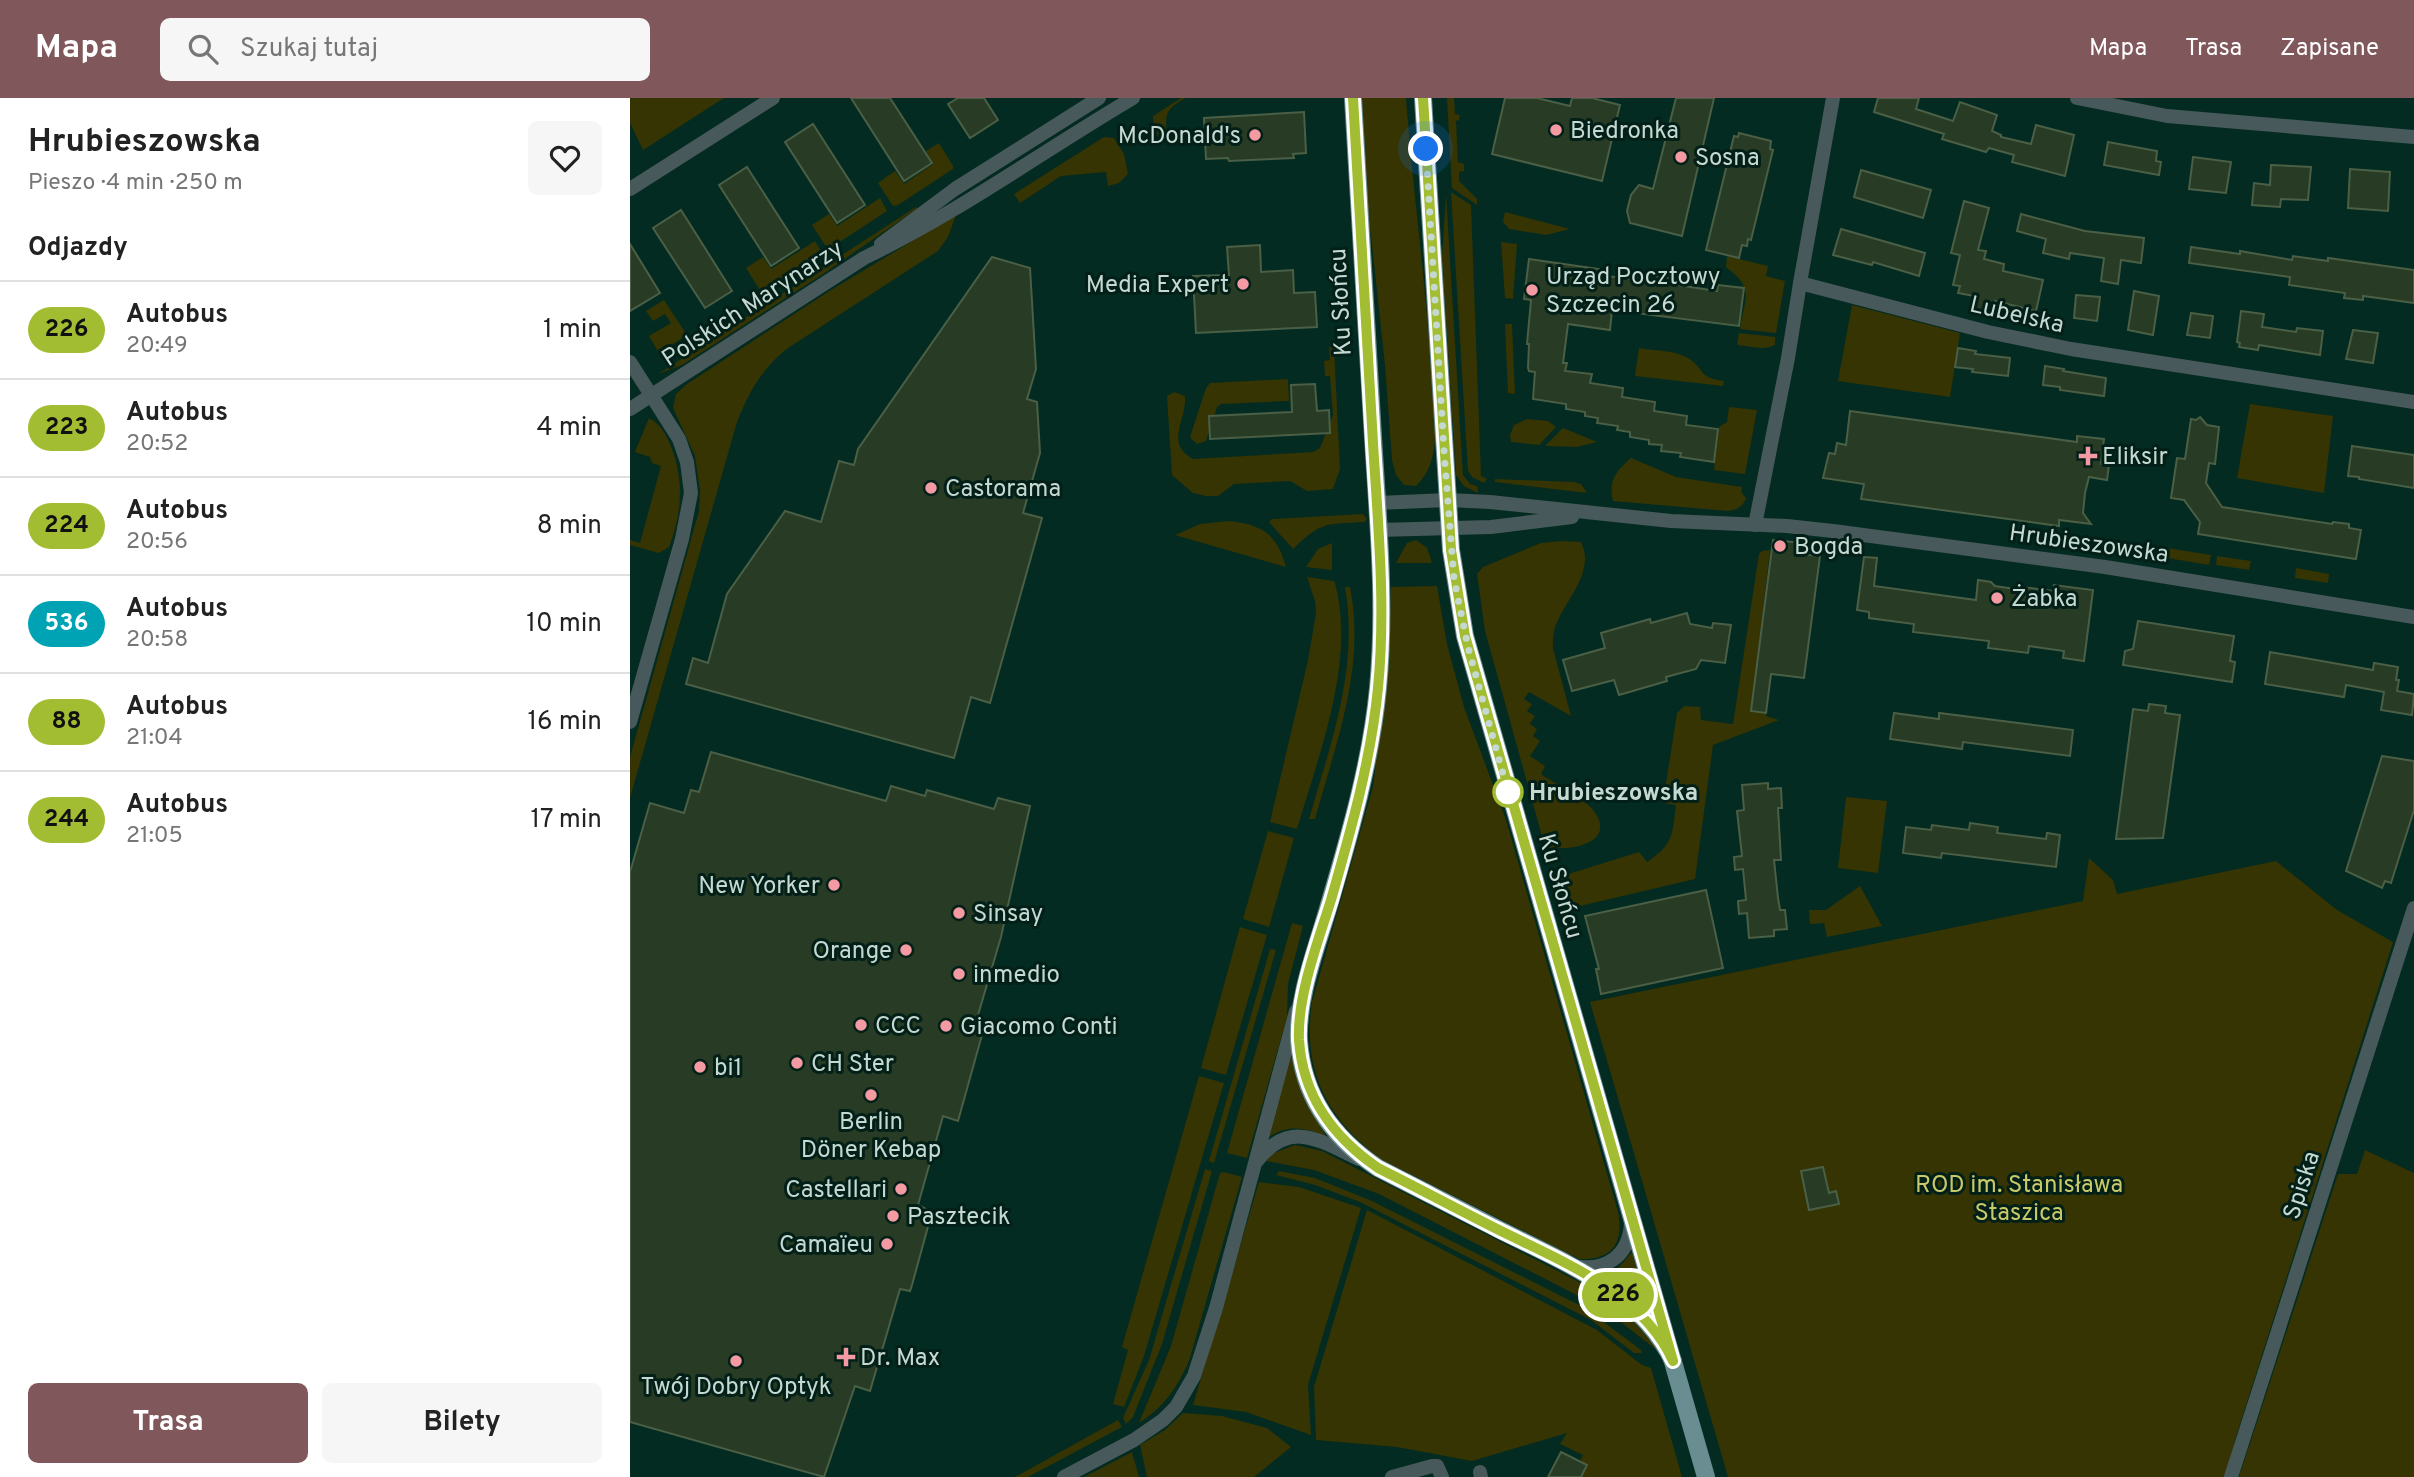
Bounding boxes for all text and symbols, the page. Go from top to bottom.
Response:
search box [160,18,650,81]
text: Mapa [35,28,118,70]
icon: search [184,30,222,68]
text: Szukaj tutaj [240,33,378,66]
text: Mapa [2089,34,2147,64]
text: Trasa [2185,34,2242,64]
text: Zapisane [2280,34,2379,64]
place label: Biedronka [1570,117,1679,147]
button: heart [528,121,602,195]
text: Hrubieszowska [28,122,261,164]
place label: McDonald's [1118,122,1241,152]
marker: Biedronka [1548,122,1564,138]
marker: McDonald's [1247,127,1263,143]
your location [1408,131,1443,166]
place label: Sosna [1695,144,1760,174]
marker: Sosna [1673,149,1689,165]
text: Pieszo · 4 min · 250 m [28,169,243,198]
text: Odjazdy [28,232,128,265]
street label: Polskich Marynarzy [657,235,849,375]
street label: Ku Słońcu [1324,247,1360,357]
place label: Urząd Pocztowy Szczecin 26 [1546,263,1721,321]
place label: Media Expert [1086,271,1229,301]
marker: Media Expert [1235,276,1251,292]
marker: Urząd Pocztowy Szczecin 26 [1524,282,1540,298]
street label: Lubelska [1966,291,2067,341]
text: Autobus [126,299,228,332]
text: 1 min [543,314,602,347]
text: 226 [44,315,89,345]
text: 20:49 [126,332,188,361]
text: Autobus [126,397,228,430]
text: 4 min [536,412,602,445]
text: 223 [45,413,88,443]
text: 20:52 [126,430,188,459]
place label: Eliksir [2102,443,2168,473]
marker: Eliksir [2080,448,2096,464]
place label: Castorama [945,475,1061,505]
marker: Castorama [923,480,939,496]
text: Autobus [126,495,228,528]
text: 8 min [537,510,602,543]
text: 224 [44,511,89,541]
street label: Hrubieszowska [2007,519,2170,571]
text: 20:56 [126,528,188,557]
place label: Bogda [1794,533,1863,563]
marker: Bogda [1772,538,1788,554]
place label: Żabka [2011,584,2077,615]
marker: Żabka [1989,590,2005,606]
text: Autobus [126,593,228,626]
text: 10 min [526,608,602,641]
text: 536 [45,609,88,639]
text: 20:58 [126,626,188,655]
text: Autobus [126,691,228,724]
text: 16 min [527,706,602,739]
text: 88 [51,707,82,737]
text: 21:04 [126,724,183,753]
marker: Hrubieszowska [1493,777,1523,807]
place label: Hrubieszowska [1529,779,1698,809]
text: Autobus [126,789,228,822]
text: 17 min [530,804,602,837]
text: 244 [44,805,89,835]
text: 21:05 [126,822,183,851]
street label: Ku Słońcu [1530,831,1588,943]
place label: New Yorker [698,872,820,902]
marker: New Yorker [826,877,842,893]
place label: Sinsay [973,900,1043,930]
marker: Sinsay [951,905,967,921]
place label: Orange [812,937,892,967]
marker: Orange [898,942,914,958]
place label: inmedio [973,961,1060,991]
marker: inmedio [951,966,967,982]
place label: CCC [875,1012,921,1042]
place label: Giacomo Conti [960,1013,1118,1043]
marker: CCC [853,1017,869,1033]
marker: Giacomo Conti [938,1018,954,1034]
place label: CH Ster [811,1050,894,1080]
place label: bi1 [714,1054,743,1084]
marker: CH Ster [789,1055,805,1071]
marker: bi1 [692,1059,708,1075]
marker: Berlin Döner Kebap [863,1087,879,1103]
place label: Berlin Döner Kebap [801,1108,941,1166]
street label: Spiska [2278,1148,2328,1224]
park label: ROD im. Stanisława Staszica [1915,1171,2123,1229]
place label: Castellari [785,1176,887,1206]
marker: Castellari [893,1181,909,1197]
place label: Pasztecik [907,1203,1010,1233]
marker: Pasztecik [885,1208,901,1224]
place label: Camaïeu [779,1231,873,1261]
marker: Camaïeu [879,1236,895,1252]
line badge: 226 [1578,1272,1658,1318]
text: 226 [1596,1280,1640,1310]
place label: Dr. Max [860,1344,940,1374]
marker: Dr. Max [838,1349,854,1365]
marker: Twój Dobry Optyk [728,1353,744,1369]
place label: Twój Dobry Optyk [641,1373,831,1403]
button: Trasa [28,1383,308,1463]
button: Bilety [322,1383,602,1463]

